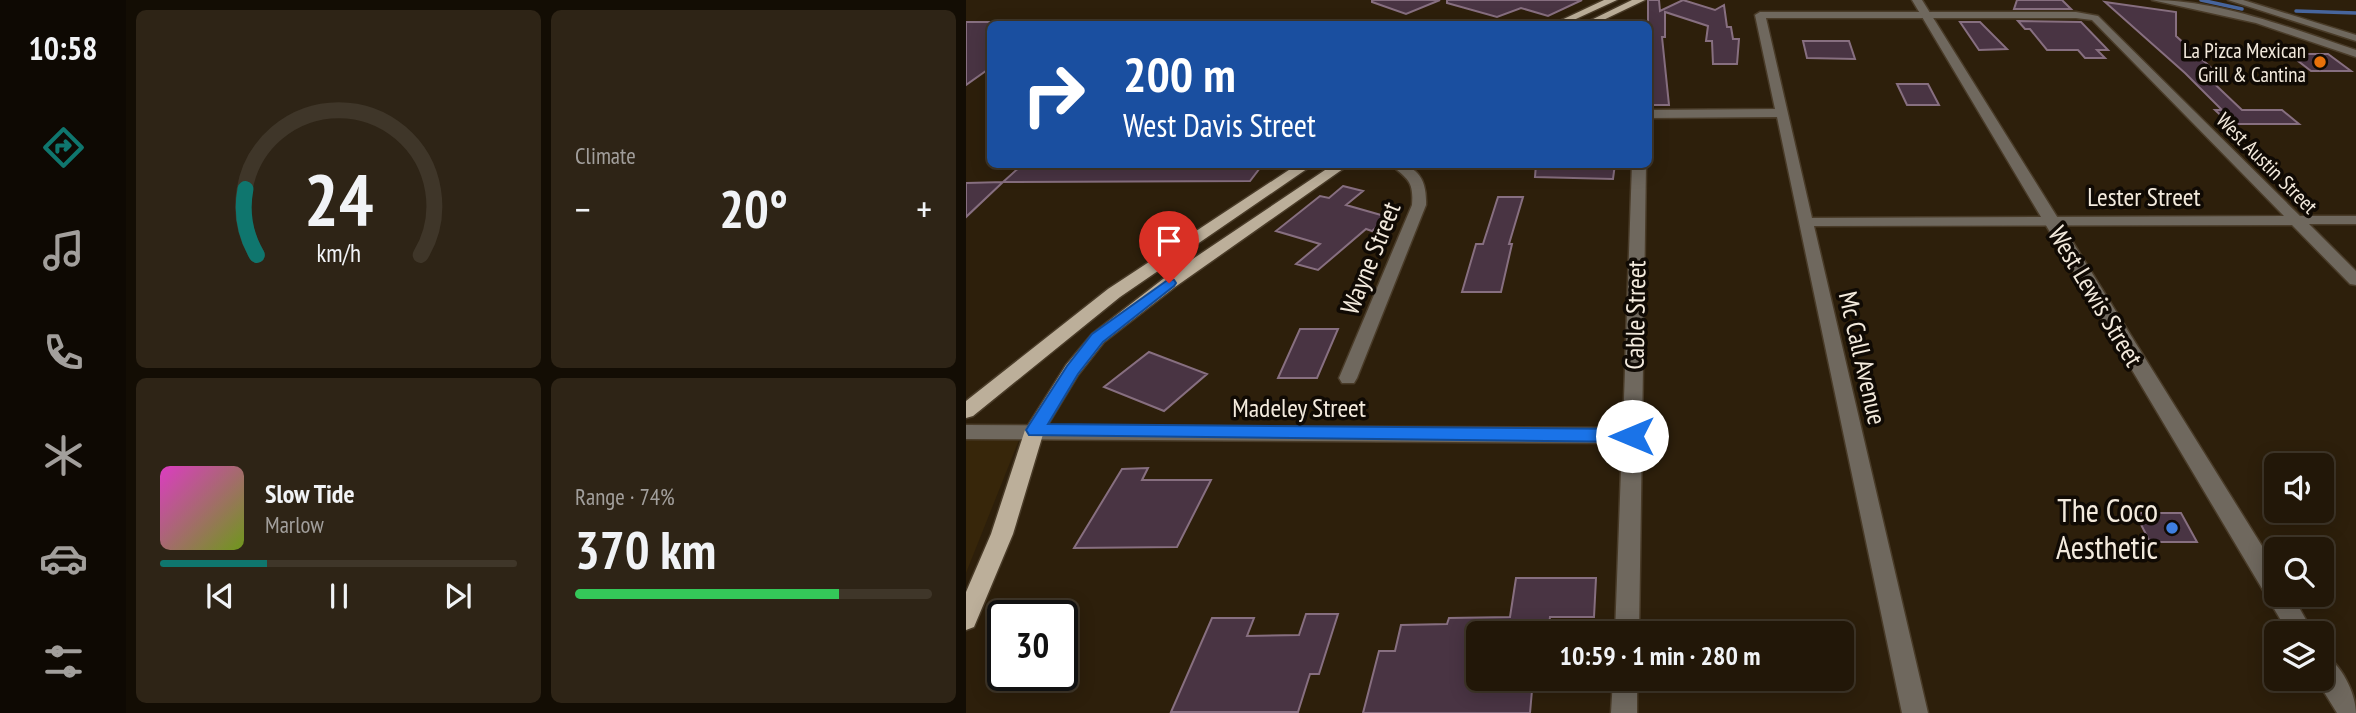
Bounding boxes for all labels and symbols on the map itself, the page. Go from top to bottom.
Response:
place label: La Pizca Mexican Grill & Cantina [2183,37,2306,88]
marker: La Pizca Mexican Grill & Cantina [2312,54,2328,70]
street label: West Austin Street [2211,107,2324,220]
street label: Lester Street [2087,180,2201,213]
street label: Wayne Street [1333,197,1407,319]
pin [1139,211,1199,283]
street label: West Lewis Street [2041,220,2151,372]
street label: Cable Street [1618,260,1652,370]
street label: Mc Call Avenue [1832,288,1894,428]
street label: Madeley Street [1232,391,1366,424]
position arrow [1595,399,1669,473]
place label: The Coco Aesthetic [2056,489,2158,568]
marker: The Coco Aesthetic [2164,520,2180,536]
speed limit sign: 30 [987,600,1078,691]

